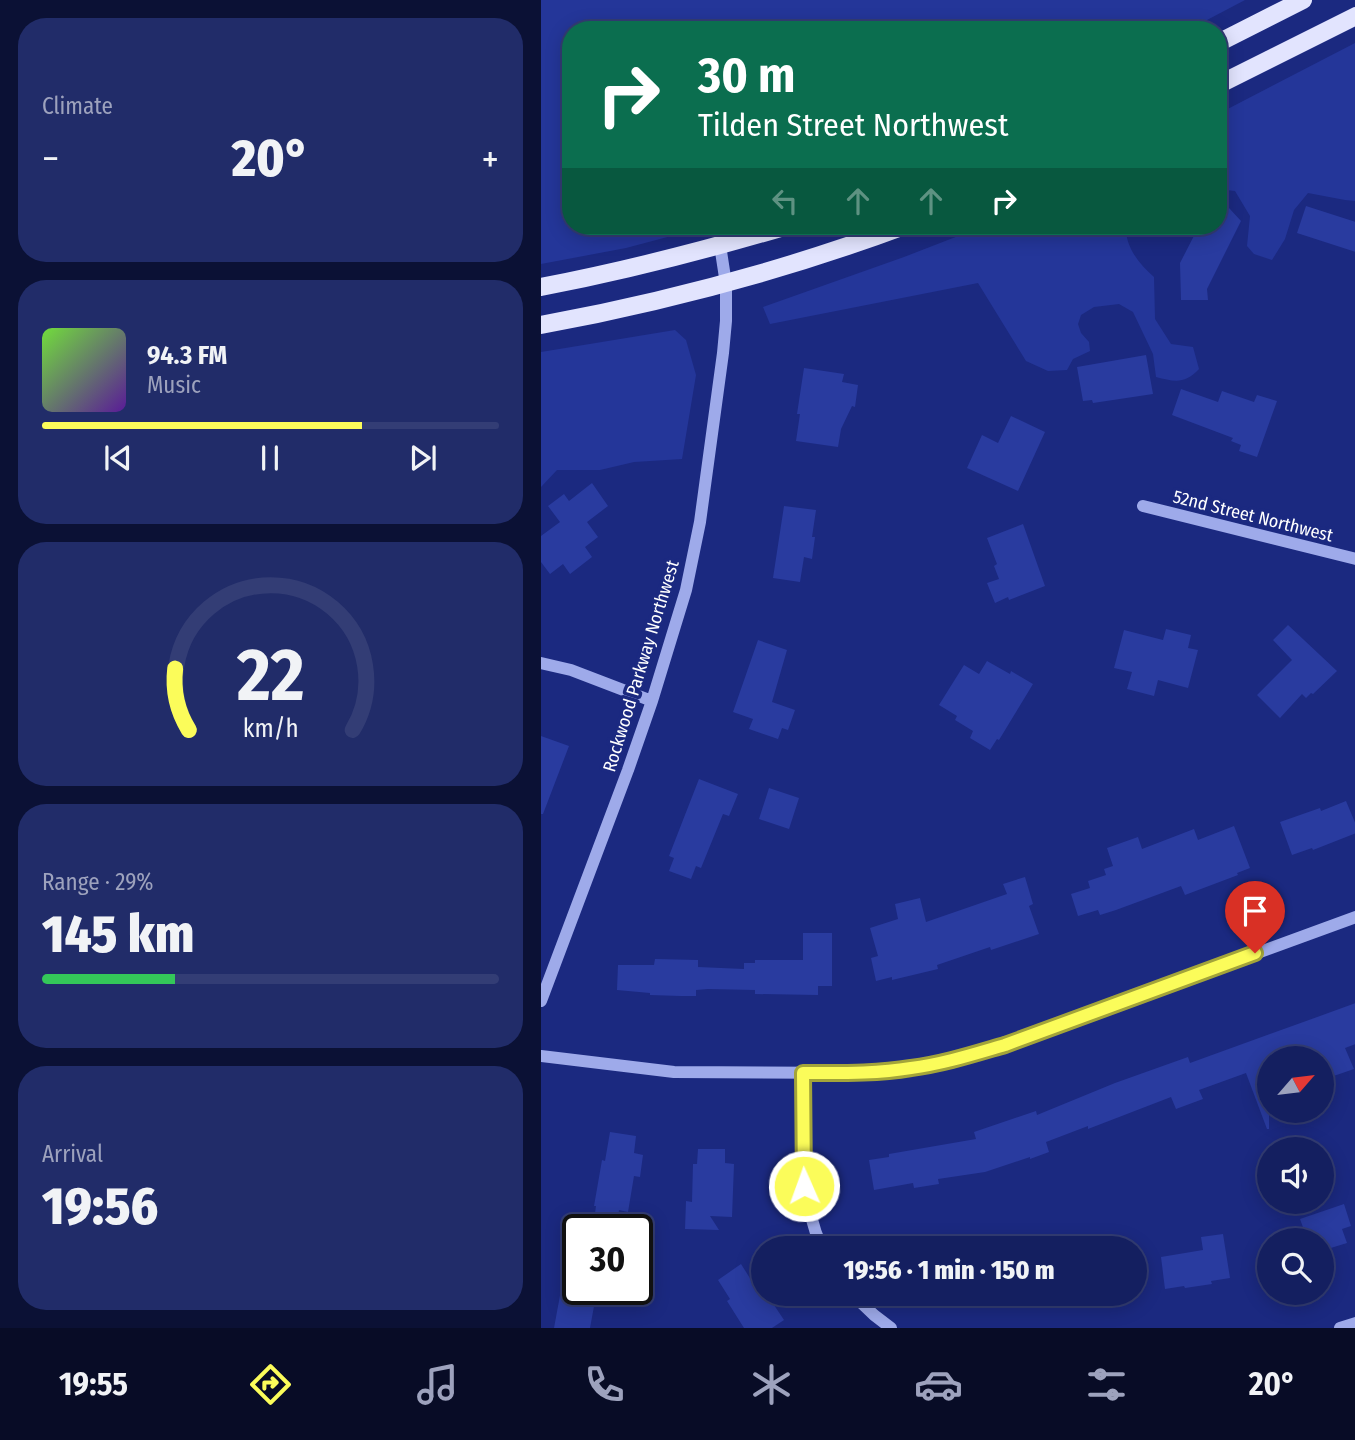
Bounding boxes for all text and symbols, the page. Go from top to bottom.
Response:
text: 30 m [698,46,796,105]
icon: right [583,49,674,140]
text: Climate [42,92,113,120]
text: Tilden Street Northwest [698,106,1008,144]
text: 20° [232,127,309,190]
text: − [42,136,59,182]
text: + [482,136,499,182]
icon: left [766,182,804,220]
icon: ahead [839,182,877,220]
icon: ahead [912,182,950,220]
icon: right [985,182,1023,220]
text: 94.3 FM [147,340,227,371]
text: Music [147,371,201,399]
icon: previous [99,439,137,477]
icon: pause [251,439,289,477]
icon: next [404,439,442,477]
street label: 52nd Street Northwest [1171,485,1335,547]
street label: Rockwood Parkway Northwest [598,557,684,775]
text: 22 [236,632,304,719]
text: km/h [243,714,298,744]
text: Range · 29% [42,868,154,896]
pin [1225,881,1285,953]
icon: arrive [1236,892,1274,930]
text: 145 km [42,903,194,966]
north arrow [1257,1046,1334,1124]
map controls [1257,1046,1334,1305]
button: sound [1257,1137,1334,1214]
text: Arrival [42,1140,103,1168]
position arrow [767,1149,841,1223]
text: 19:56 [42,1175,158,1238]
speed limit sign: 30 [562,1214,653,1305]
button: search [1257,1228,1334,1305]
text: 19:56 · 1 min · 150 m [843,1255,1055,1286]
icon: directions [246,1360,295,1409]
icon: music [413,1360,462,1409]
icon: phone [580,1360,629,1409]
icon: climate [747,1360,796,1409]
icon: car [914,1360,963,1409]
icon: filters [1082,1360,1131,1409]
text: 19:55 [59,1365,128,1403]
text: 20° [1249,1365,1296,1403]

